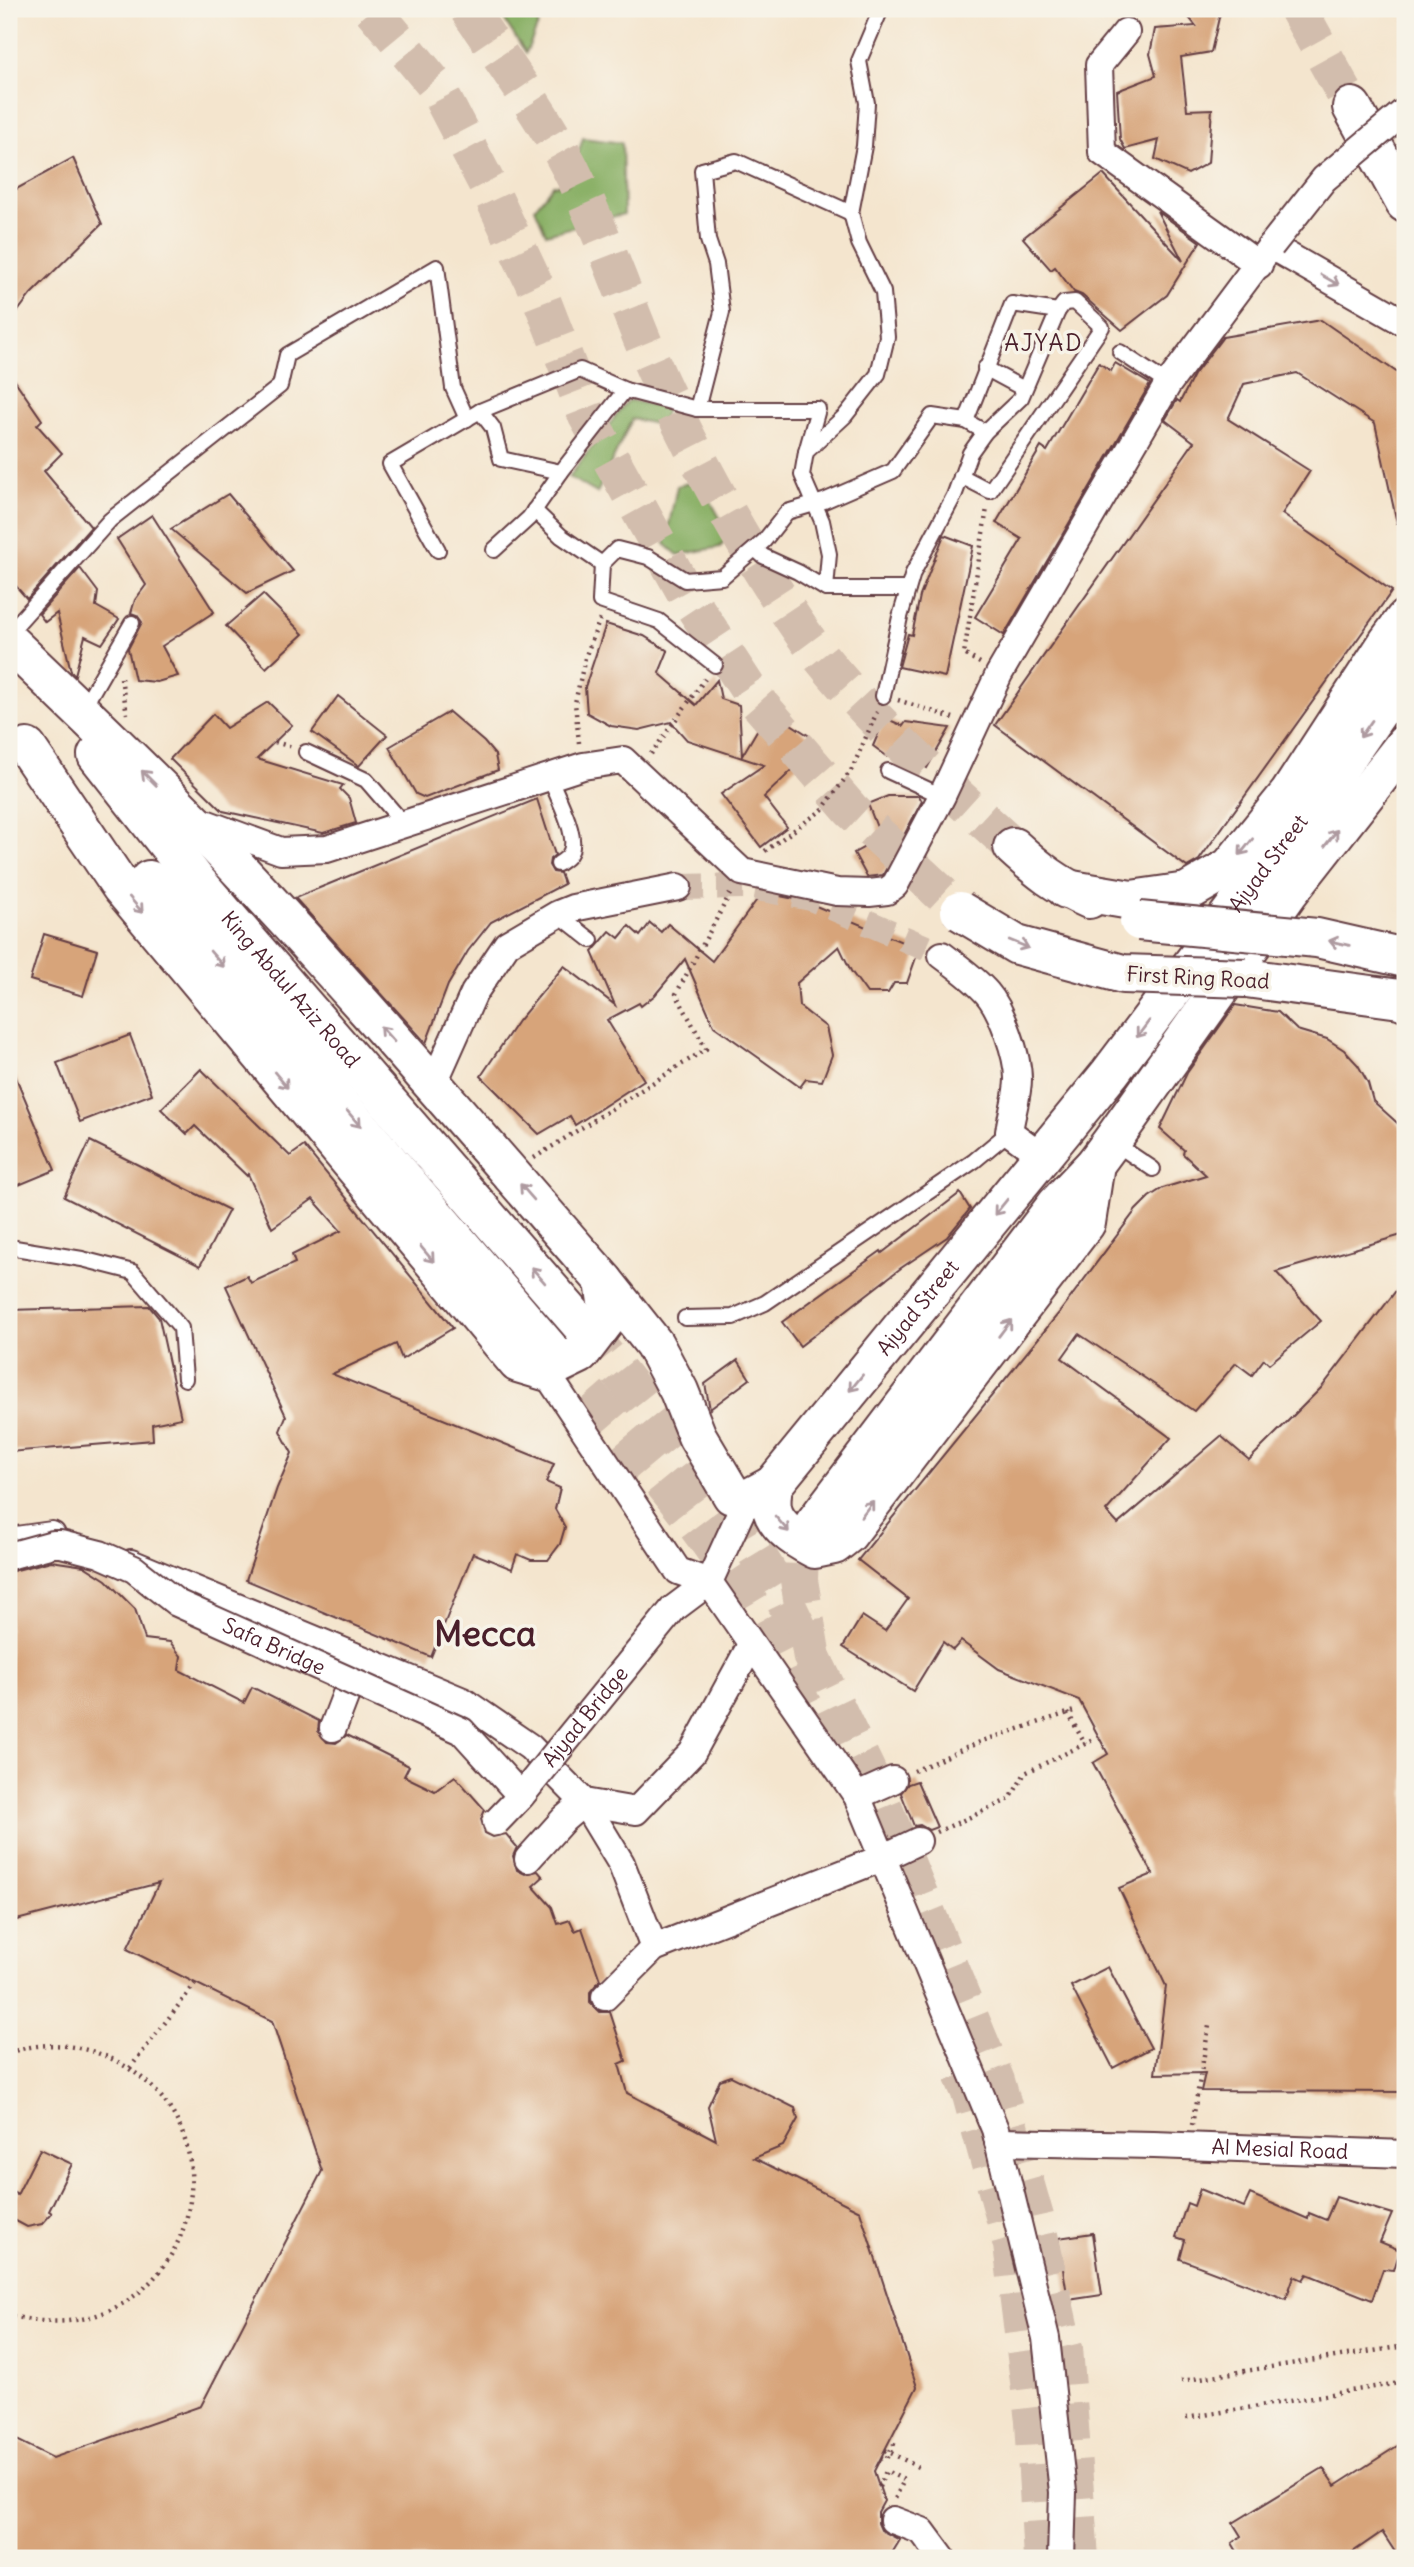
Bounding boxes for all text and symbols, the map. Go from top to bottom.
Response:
one-way arrow [1320,273,1340,287]
district label: AJYAD [1004,328,1084,357]
one-way arrow [1359,719,1373,738]
one-way arrow [141,769,158,786]
street label: Ajyad Street [1222,809,1314,917]
one-way arrow [1324,830,1339,848]
one-way arrow [1238,838,1254,856]
one-way arrow [128,895,144,913]
street label: King Abdul Aziz Road [215,905,366,1073]
one-way arrow [1328,936,1351,949]
one-way arrow [1008,939,1030,952]
one-way arrow [209,950,225,968]
street label: First Ring Road [1126,960,1270,995]
one-way arrow [1136,1019,1150,1038]
one-way arrow [379,1026,395,1044]
one-way arrow [274,1070,289,1088]
one-way arrow [346,1110,362,1128]
one-way arrow [519,1183,535,1201]
one-way arrow [993,1197,1008,1215]
one-way arrow [419,1245,435,1263]
street label: Ajyad Street [871,1254,965,1361]
one-way arrow [530,1267,546,1285]
one-way arrow [998,1320,1013,1338]
one-way arrow [849,1373,864,1391]
one-way arrow [860,1501,875,1519]
one-way arrow [775,1514,790,1532]
street label: Safa Bridge [218,1611,330,1681]
district label: Mecca [434,1611,536,1655]
street label: Ajyad Bridge [536,1661,634,1772]
street label: Al Mesial Road [1211,2133,1349,2165]

